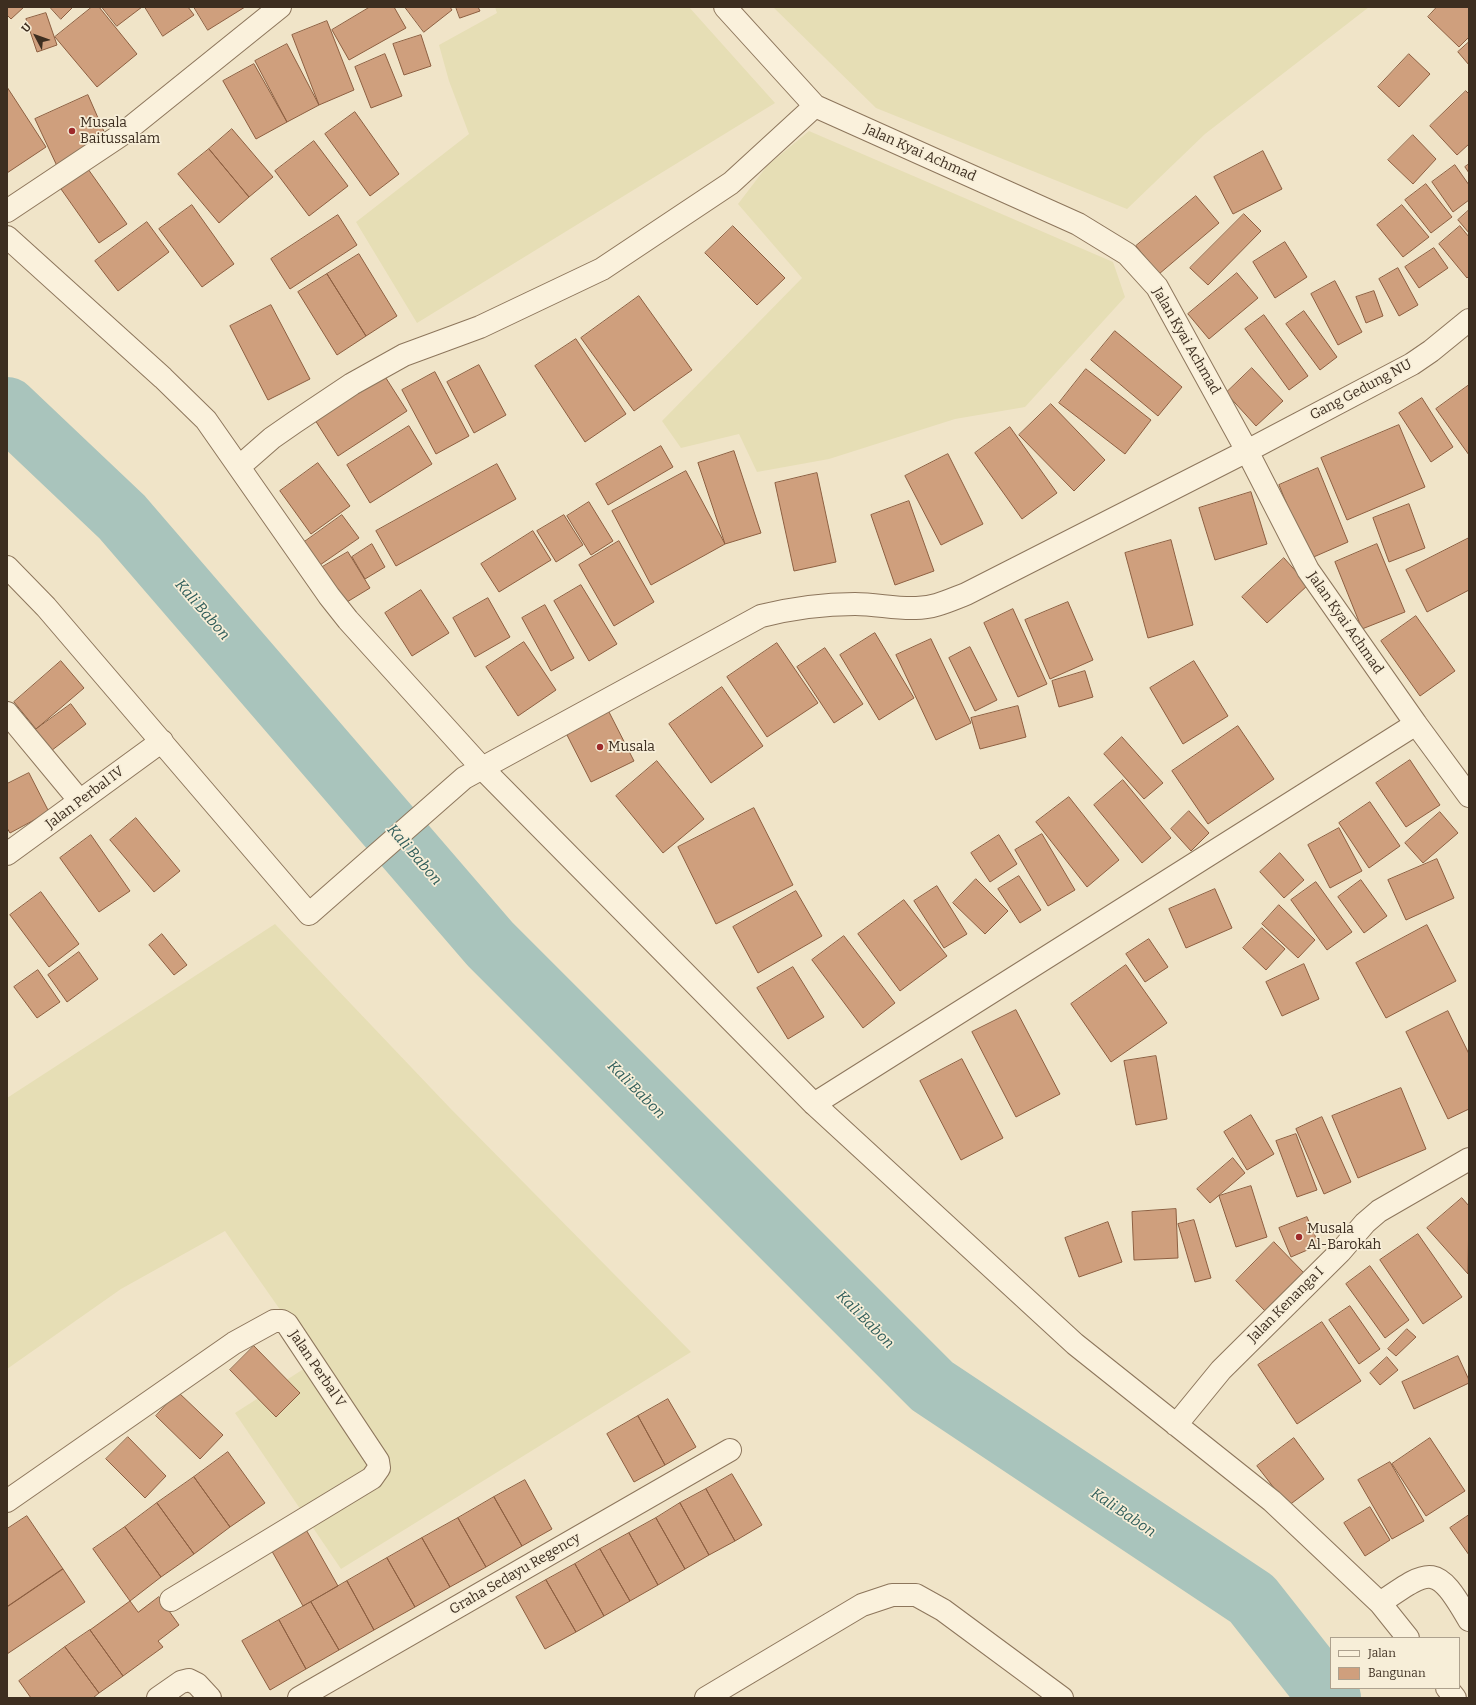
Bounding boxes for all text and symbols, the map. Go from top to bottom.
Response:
north arrow [16,16,56,56]
text: U [19,20,34,35]
place label: Musala Baitussalam [80,115,160,148]
street label: Jalan Kyai Achmad [861,121,979,185]
marker: Musala Baitussalam [67,126,77,136]
street label: Jalan Kyai Achmad [1149,284,1223,398]
street label: Gang Gedung NU [1307,356,1415,424]
street label: Jalan Kyai Achmad [1303,569,1387,677]
water label: Kali Babon [171,576,233,644]
place label: Musala [608,739,655,755]
marker: Musala [595,742,605,752]
street label: Jalan Perbal IV [43,763,127,833]
water label: Kali Babon [383,821,445,889]
water label: Kali Babon [603,1057,669,1123]
place label: Musala Al-Barokah [1307,1221,1381,1254]
marker: Musala Al-Barokah [1294,1232,1304,1242]
street label: Jalan Kenanga I [1245,1264,1327,1346]
water label: Kali Babon [832,1287,898,1353]
street label: Jalan Perbal V [285,1327,349,1411]
water label: Kali Babon [1087,1485,1159,1541]
street label: Graha Sedayu Regency [447,1530,583,1618]
legend [1330,1637,1460,1689]
text: Jalan [1368,1646,1396,1660]
text: Bangunan [1368,1666,1426,1680]

